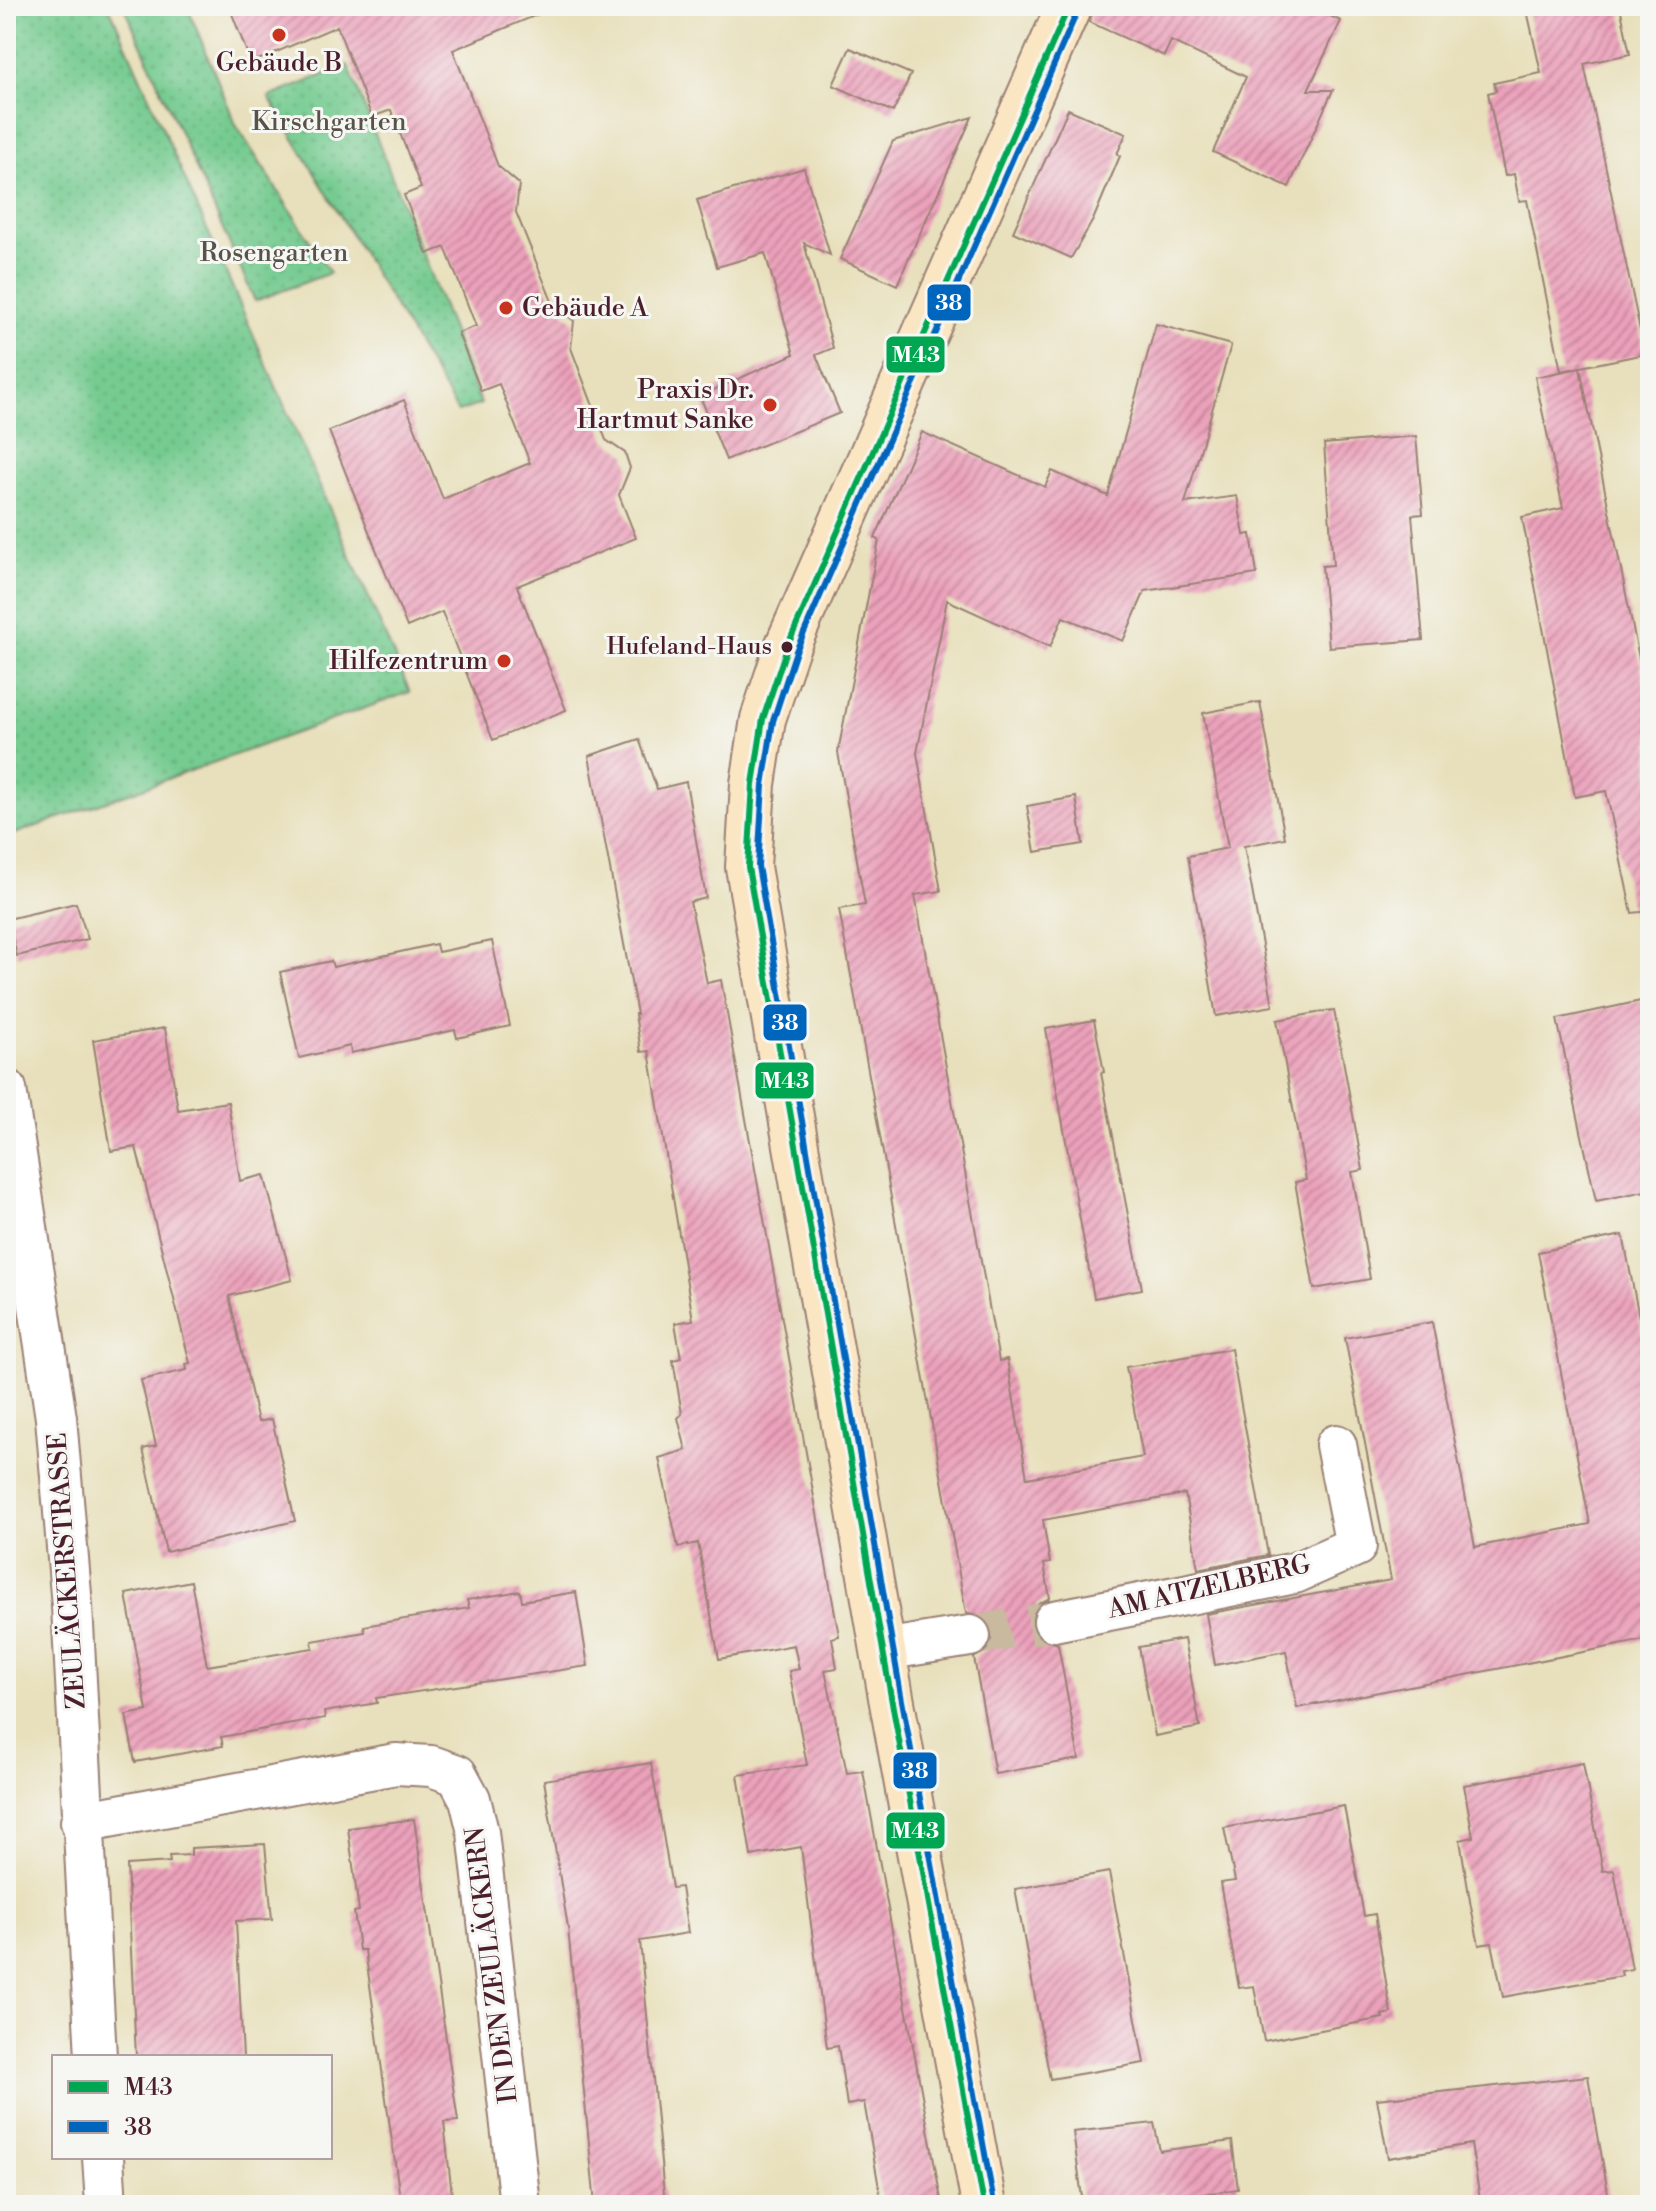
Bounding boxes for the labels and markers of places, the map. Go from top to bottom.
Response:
marker: Gebäude B [270,26,288,44]
place label: Gebäude B [216,47,342,79]
place label: Gebäude A [522,292,649,324]
marker: Gebäude A [497,299,515,317]
place label: Praxis Dr. Hartmut Sanke [577,374,754,436]
marker: Praxis Dr. Hartmut Sanke [761,396,779,414]
place label: Hufeland-Haus [607,632,772,662]
marker: Hufeland-Haus [779,639,795,655]
place label: Hilfezentrum [329,645,488,677]
marker: Hilfezentrum [495,652,513,670]

